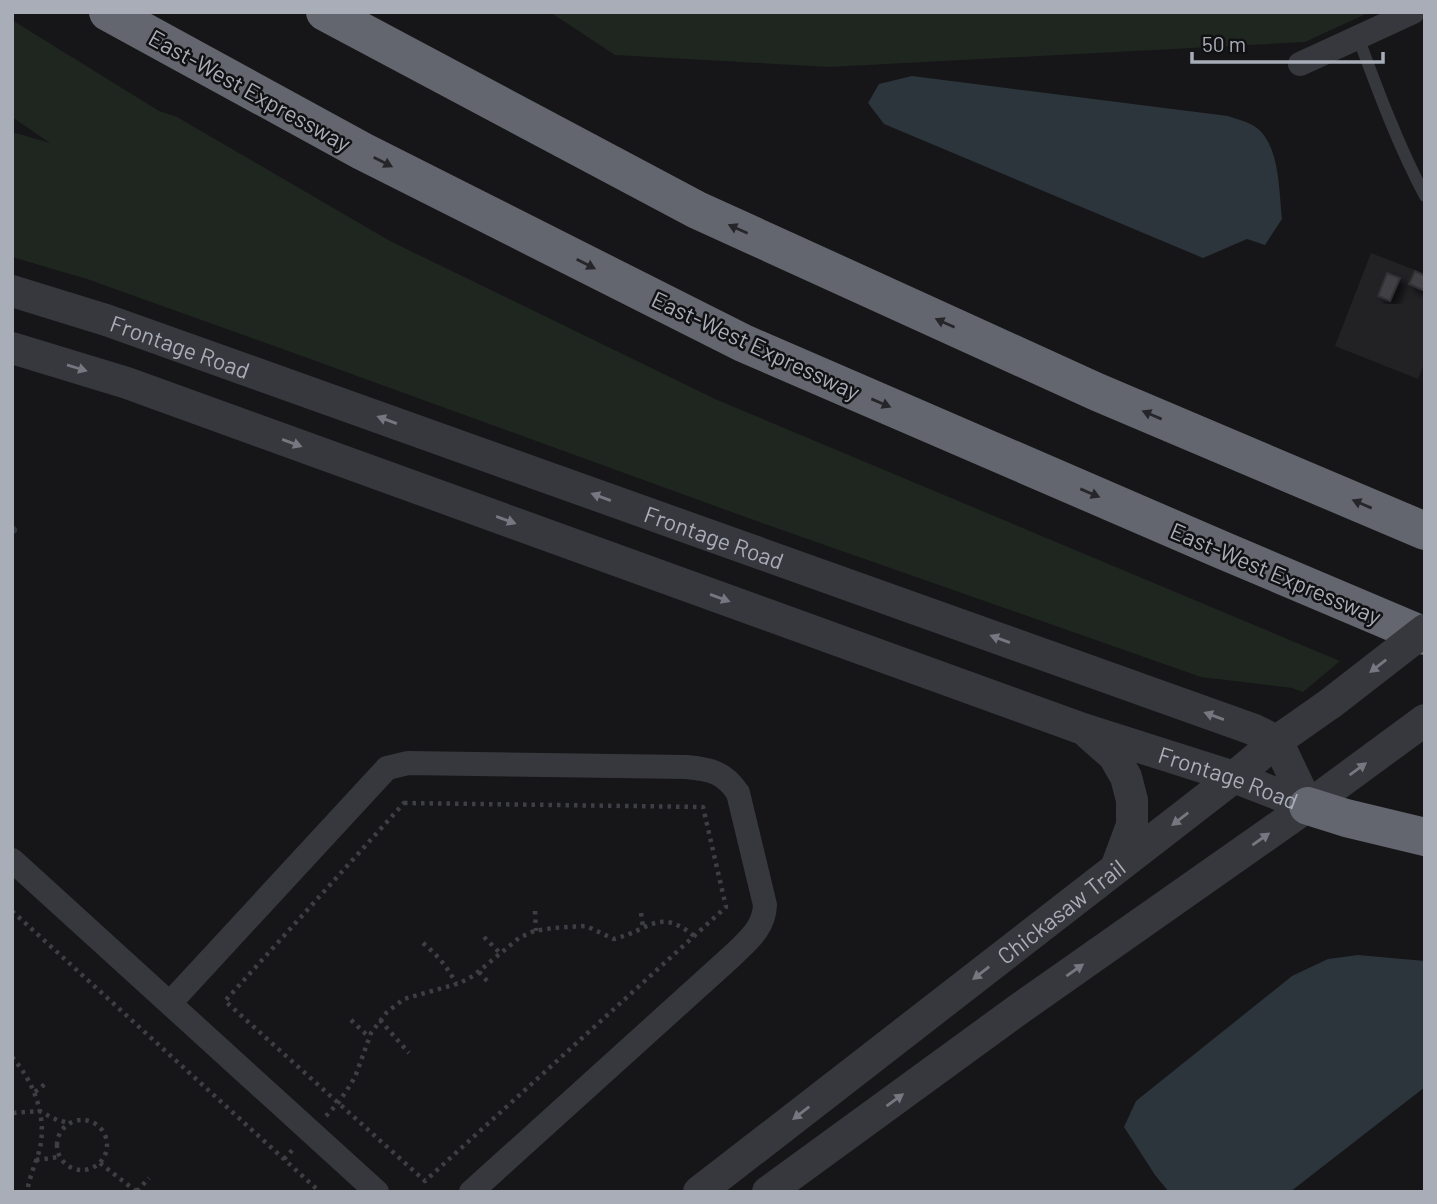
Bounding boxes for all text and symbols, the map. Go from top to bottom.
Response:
scale bar [1192,21,1383,65]
street label: East-West Expressway [144,23,356,157]
text: 50 m [1202,31,1246,56]
one-way arrow [373,156,393,167]
one-way arrow [727,223,748,234]
one-way arrow [576,259,596,270]
street label: East-West Expressway [647,284,865,406]
street label: Frontage Road [106,309,254,384]
one-way arrow [935,317,955,329]
one-way arrow [67,363,88,373]
one-way arrow [871,397,892,408]
one-way arrow [1142,410,1163,421]
one-way arrow [376,414,397,425]
one-way arrow [282,438,303,449]
one-way arrow [1079,488,1100,499]
one-way arrow [590,491,611,502]
one-way arrow [1352,498,1372,510]
street label: Frontage Road [640,499,788,575]
one-way arrow [496,515,517,526]
street label: East-West Expressway [1166,516,1386,630]
one-way arrow [710,592,731,603]
one-way arrow [989,633,1010,644]
one-way arrow [1369,659,1387,673]
one-way arrow [1203,710,1224,721]
street label: Frontage Road [1155,740,1302,815]
one-way arrow [1349,762,1367,776]
one-way arrow [1171,811,1189,825]
one-way arrow [1252,832,1270,846]
street label: Chickasaw Trail [991,853,1130,970]
one-way arrow [1066,963,1084,977]
one-way arrow [972,966,990,981]
one-way arrow [885,1093,904,1107]
one-way arrow [792,1105,810,1119]

